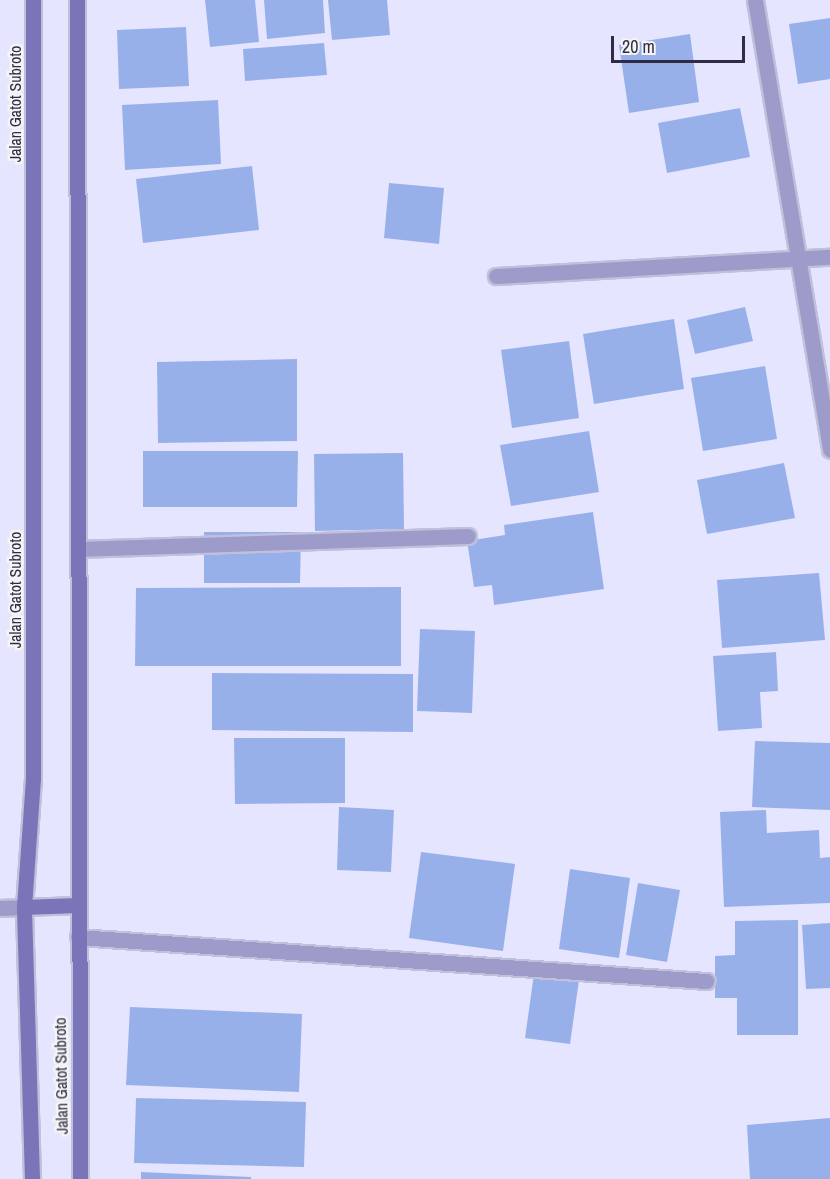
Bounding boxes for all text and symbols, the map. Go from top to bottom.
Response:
scale bar [614,24,748,62]
text: 20 m [622,34,655,59]
street label: Jalan Gatot Subroto [5,46,25,162]
street label: Jalan Gatot Subroto [5,532,25,648]
street label: Jalan Gatot Subroto [50,1017,72,1135]

